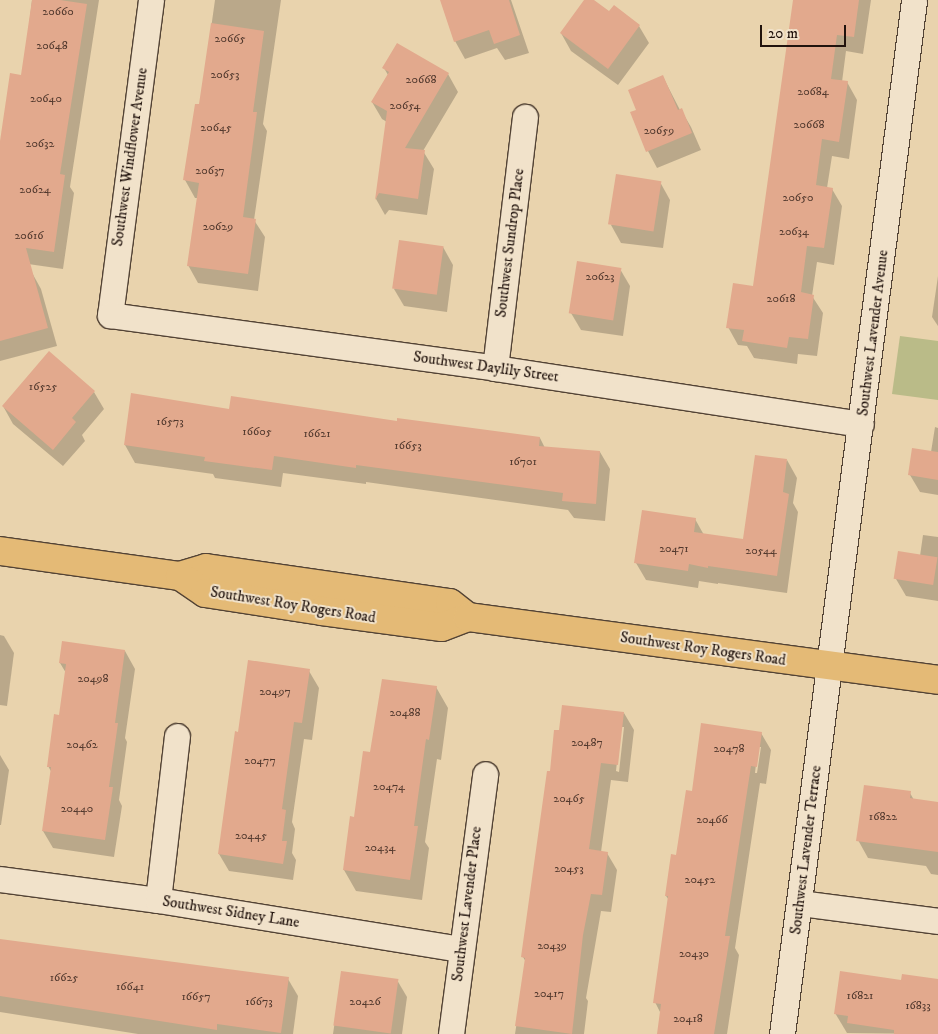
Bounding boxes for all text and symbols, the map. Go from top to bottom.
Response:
house number: 20660 [42,5,74,19]
scale bar [763,15,849,47]
text: 20 m [768,24,798,43]
house number: 20665 [215,32,245,46]
house number: 20648 [36,39,68,53]
street label: Southwest Windflower Avenue [109,67,151,247]
house number: 20653 [210,68,240,82]
house number: 20668 [406,73,436,87]
house number: 20684 [797,85,829,99]
house number: 20640 [30,92,62,106]
house number: 20654 [390,99,420,113]
house number: 20668 [794,118,824,132]
house number: 20645 [200,121,232,135]
house number: 20659 [644,124,674,138]
house number: 20632 [26,137,54,151]
house number: 20637 [195,164,225,178]
street label: Southwest Sundrop Place [492,167,528,319]
house number: 20624 [19,183,51,197]
house number: 20650 [782,191,814,205]
house number: 20629 [203,220,233,234]
house number: 20634 [779,225,809,239]
house number: 20616 [14,229,44,243]
street label: Southwest Lavender Avenue [854,249,892,417]
house number: 20623 [586,270,614,284]
house number: 20618 [767,292,795,306]
street label: Southwest Daylily Street [412,348,560,386]
house number: 16525 [29,380,57,394]
house number: 16573 [156,415,184,429]
house number: 16605 [242,425,272,439]
house number: 16621 [303,427,331,441]
house number: 16653 [394,439,422,453]
house number: 16701 [509,455,537,469]
house number: 20471 [659,542,689,556]
house number: 20544 [745,544,777,558]
street label: Southwest Roy Rogers Road [209,583,377,627]
street label: Southwest Roy Rogers Road [619,628,787,670]
house number: 20498 [77,672,109,686]
house number: 20497 [259,685,291,699]
house number: 20488 [389,706,421,720]
house number: 20487 [571,736,603,750]
house number: 20462 [66,738,98,752]
house number: 20478 [713,742,745,756]
house number: 20477 [244,754,276,768]
street label: Southwest Lavender Terrace [787,764,825,936]
house number: 20474 [373,780,405,794]
house number: 20465 [553,792,585,806]
house number: 20440 [61,802,93,816]
house number: 16822 [869,810,897,824]
house number: 20466 [696,813,728,827]
street label: Southwest Lavender Place [449,825,485,983]
house number: 20445 [235,829,267,843]
house number: 20434 [365,841,395,855]
house number: 20453 [554,862,584,876]
house number: 20452 [684,873,716,887]
street label: Southwest Sidney Lane [161,892,301,932]
house number: 20439 [537,939,567,953]
house number: 20430 [679,947,709,961]
house number: 16625 [50,971,78,985]
house number: 16641 [116,980,144,994]
house number: 20417 [534,987,564,1001]
house number: 16821 [847,989,873,1003]
house number: 16657 [181,990,211,1004]
house number: 16673 [245,995,273,1009]
house number: 20426 [349,995,381,1009]
house number: 16833 [905,999,931,1013]
house number: 20418 [673,1012,703,1026]

